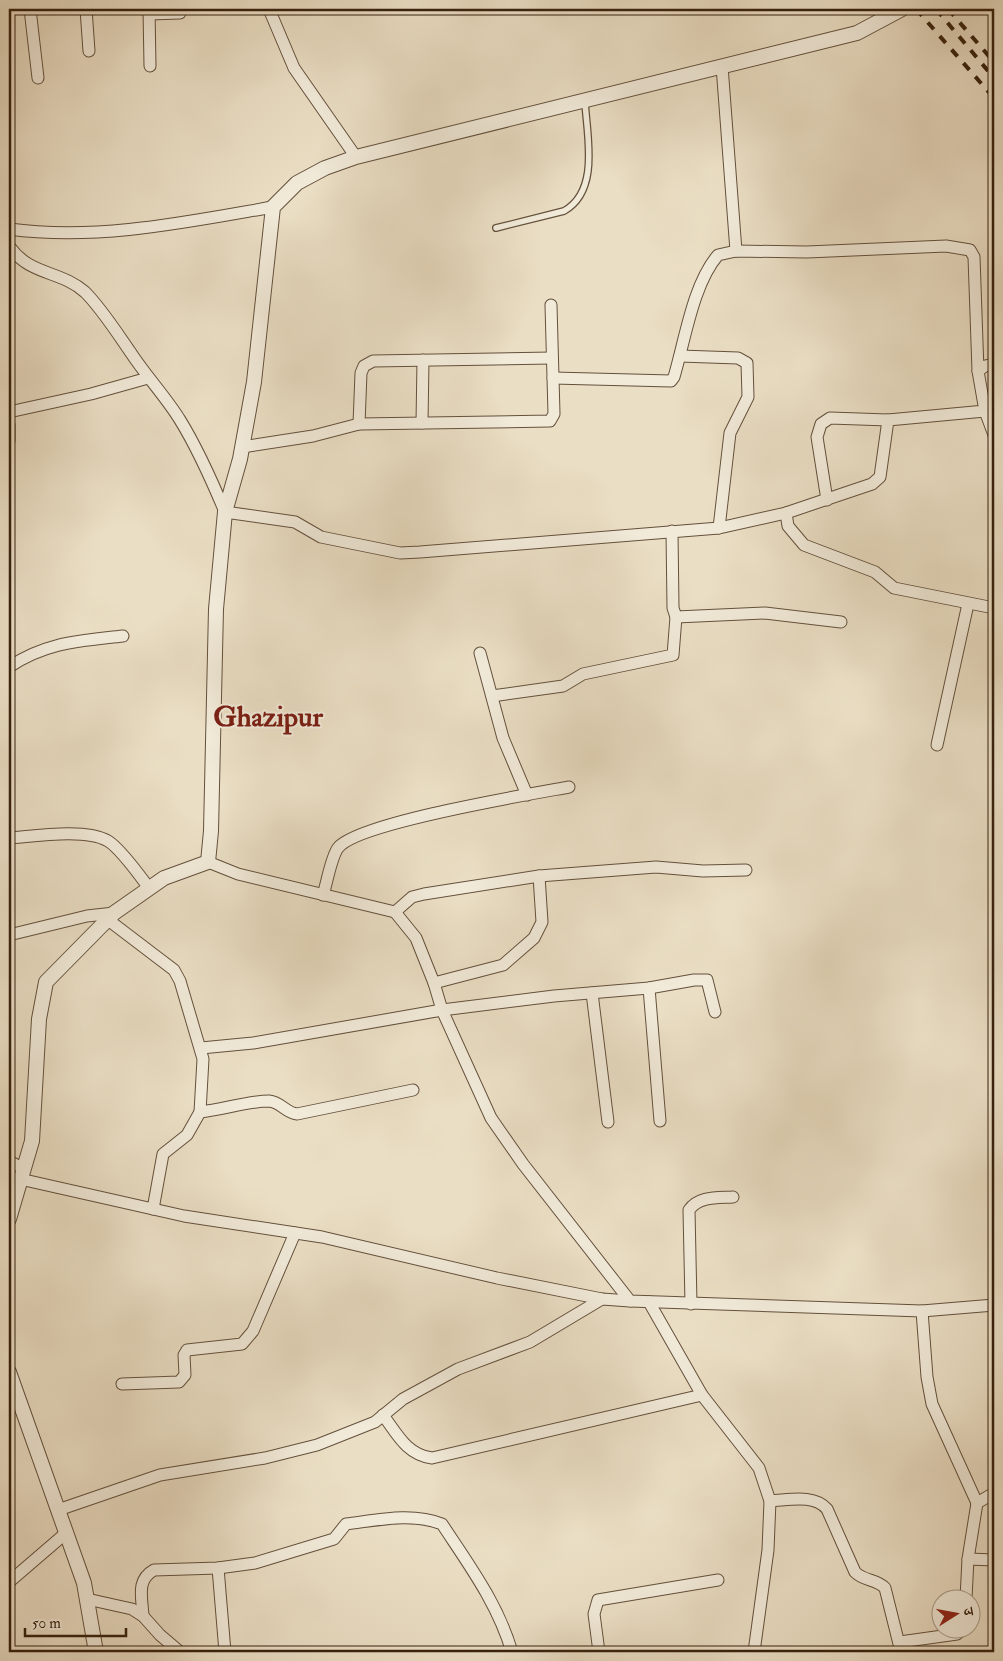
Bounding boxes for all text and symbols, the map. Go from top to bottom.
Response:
district label: Ghazipur [213,700,323,735]
north arrow [930,1588,980,1638]
scale bar [25,1606,126,1638]
text: उ [959,1606,977,1618]
text: 50 m [32,1614,61,1633]

